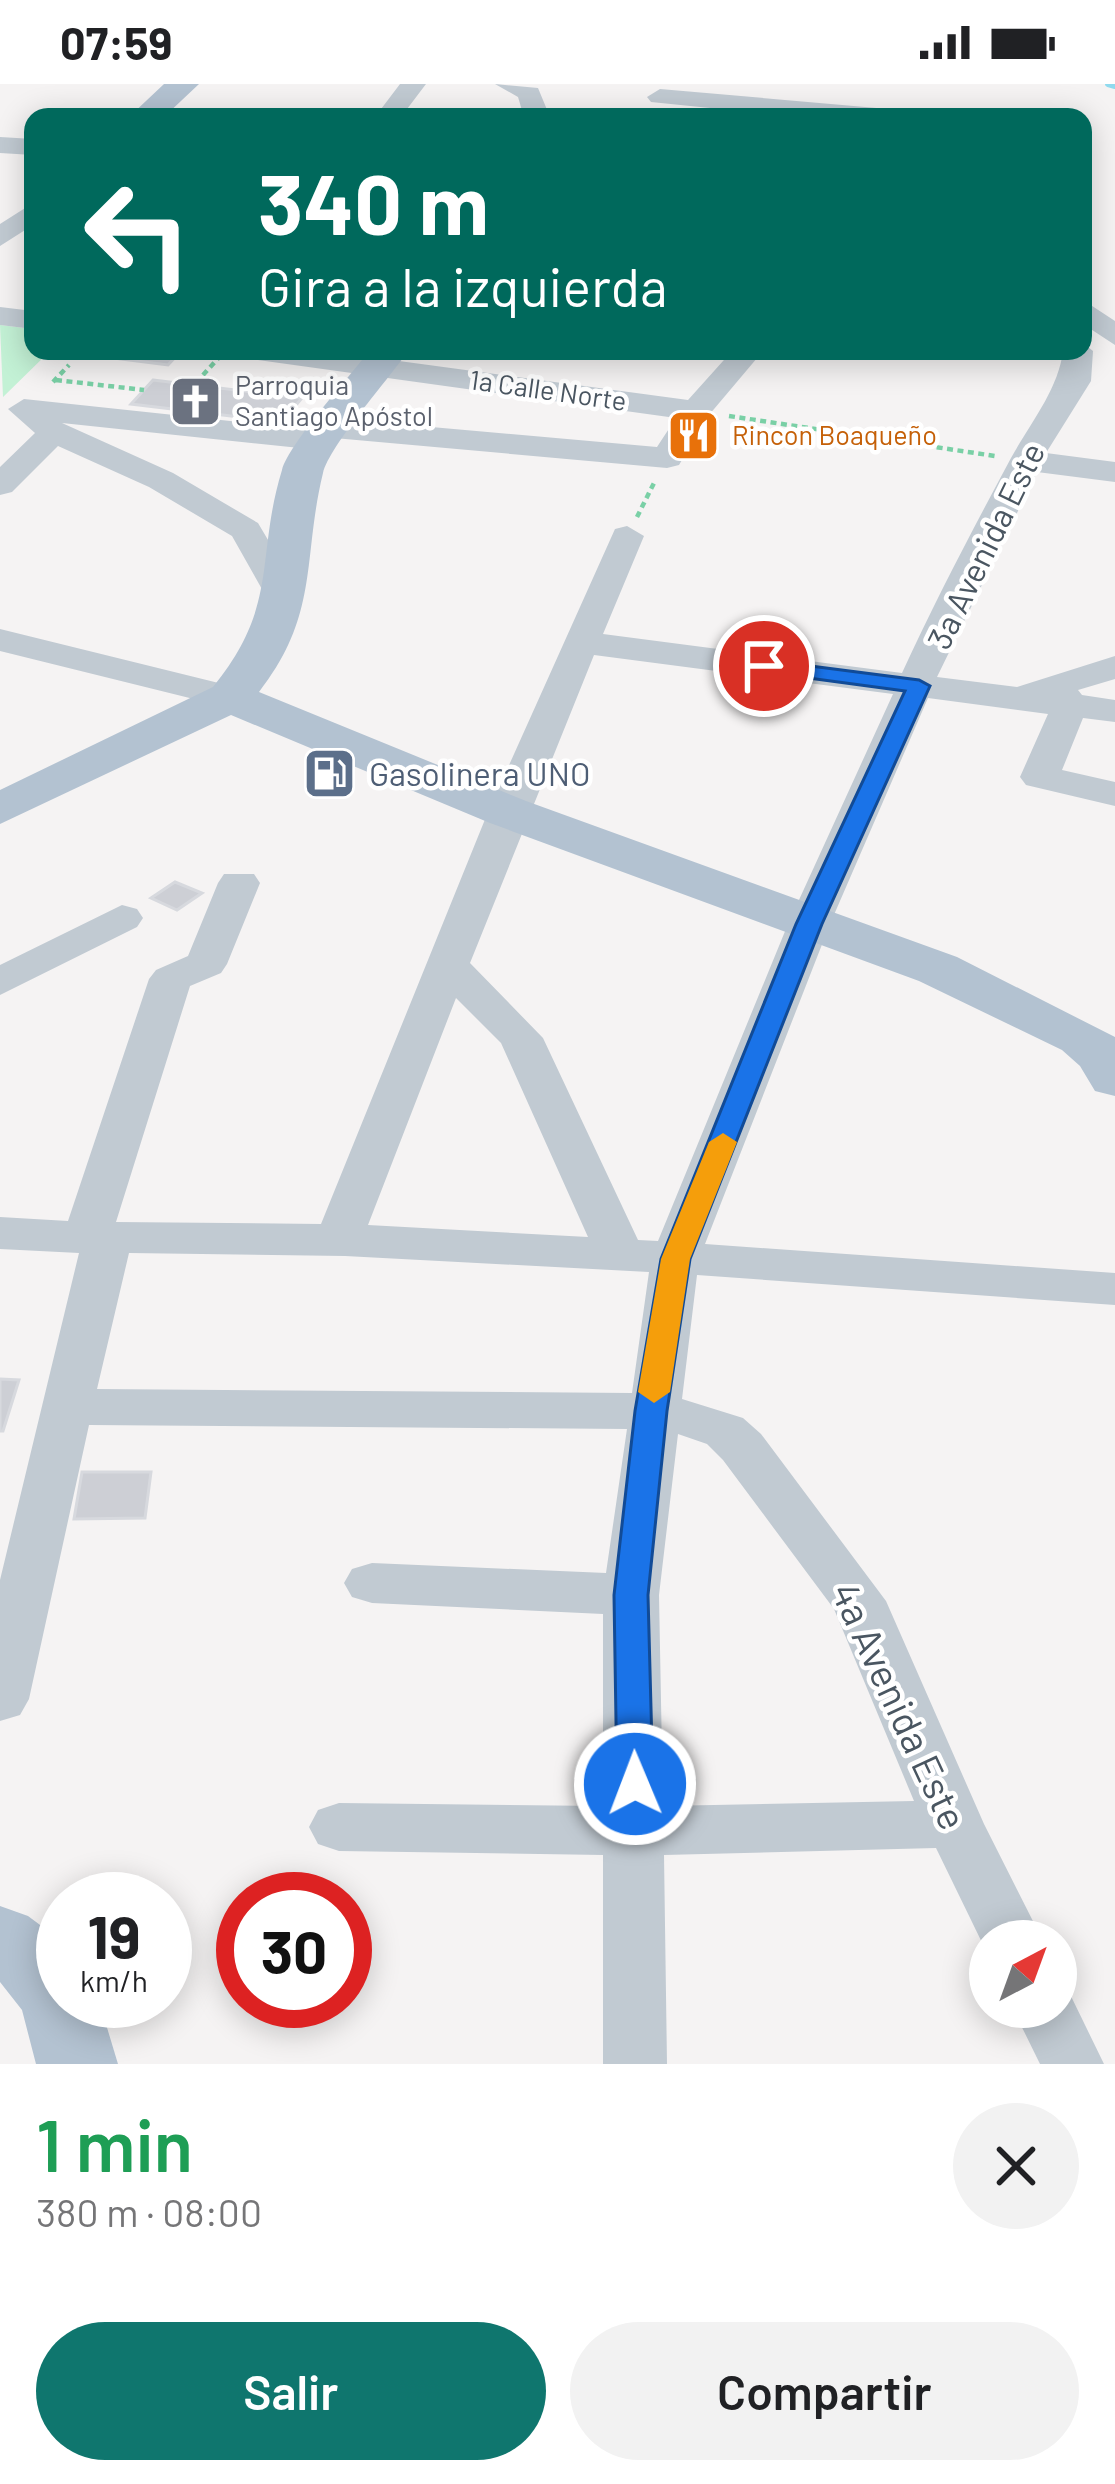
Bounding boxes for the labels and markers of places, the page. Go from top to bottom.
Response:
place label: Parroquia Santiago Apóstol [235,368,433,431]
church icon: Parroquia Santiago Apóstol [168,374,224,430]
restaurant icon: Rincon Boaqueño [665,408,721,464]
place label: Rincon Boaqueño [732,418,937,450]
pin [713,615,815,717]
fuel station icon: Gasolinera UNO [302,746,358,802]
place label: Gasolinera UNO [369,753,591,793]

